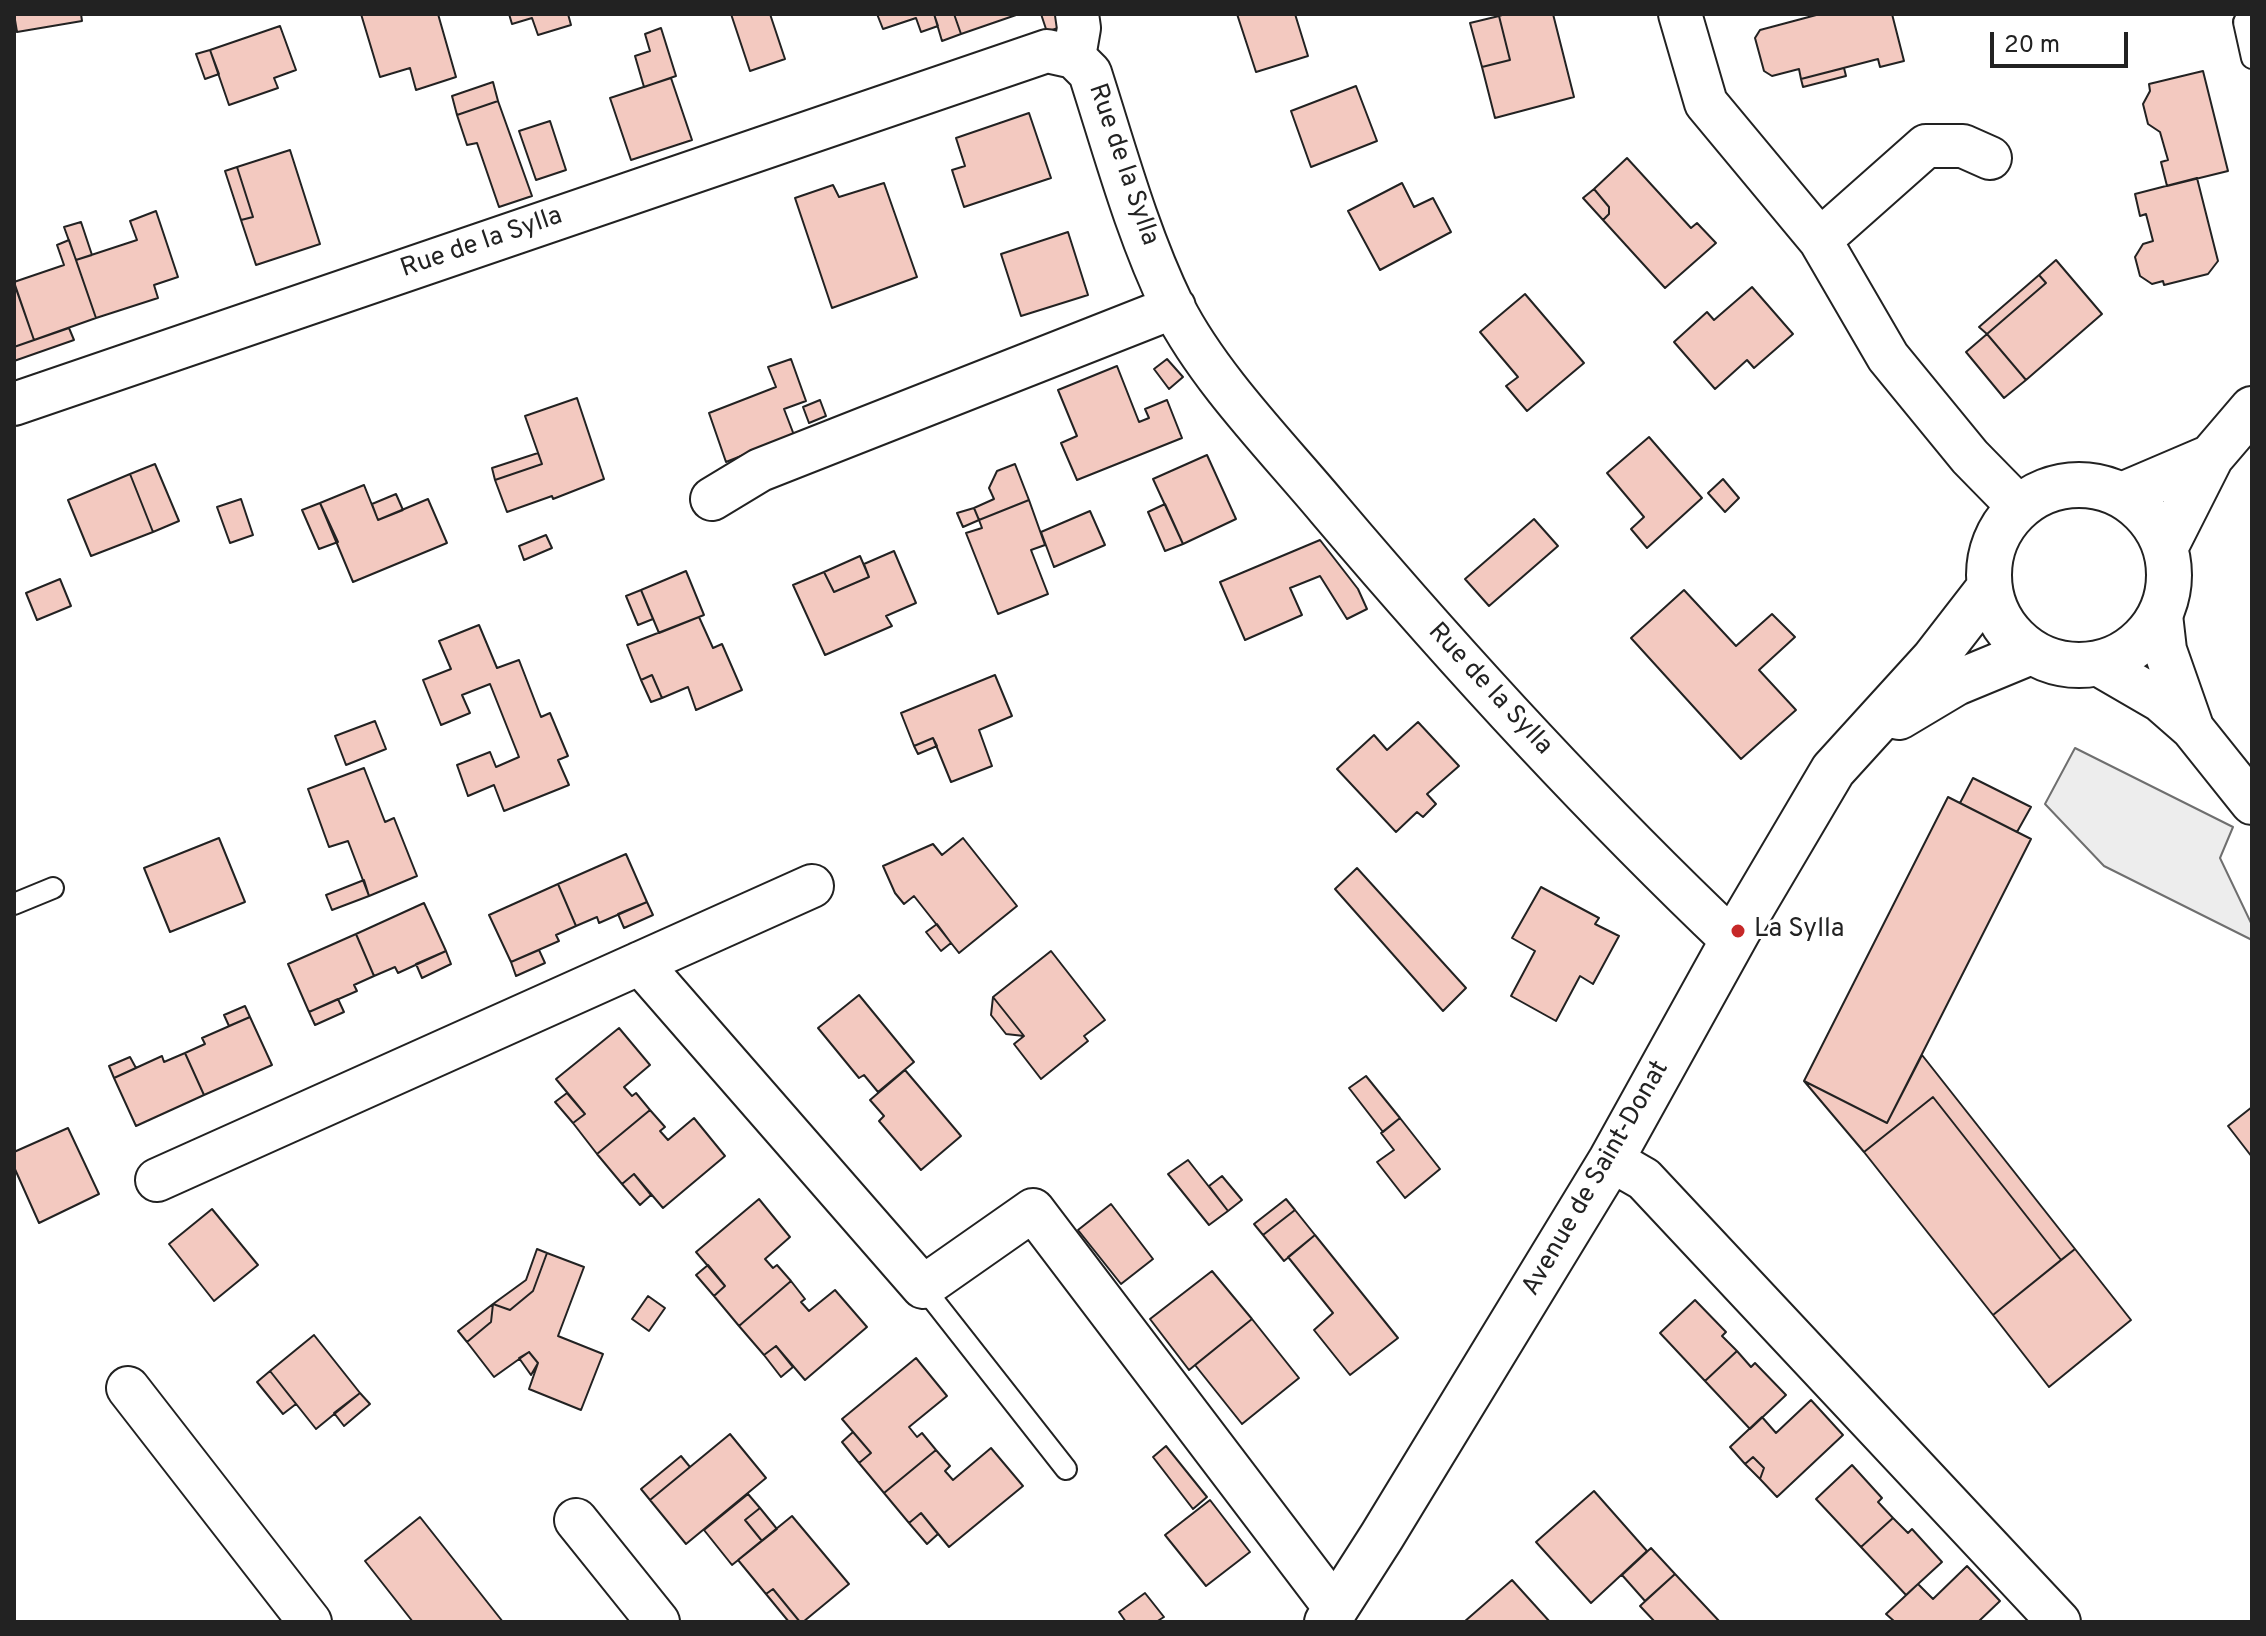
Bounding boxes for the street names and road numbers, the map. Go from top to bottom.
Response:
street label: Rue de la Sylla [1080,80,1164,250]
street label: Rue de la Sylla [397,202,567,286]
street label: Rue de la Sylla [1420,618,1558,762]
street label: Avenue de Saint-Donat [1517,1056,1677,1302]

